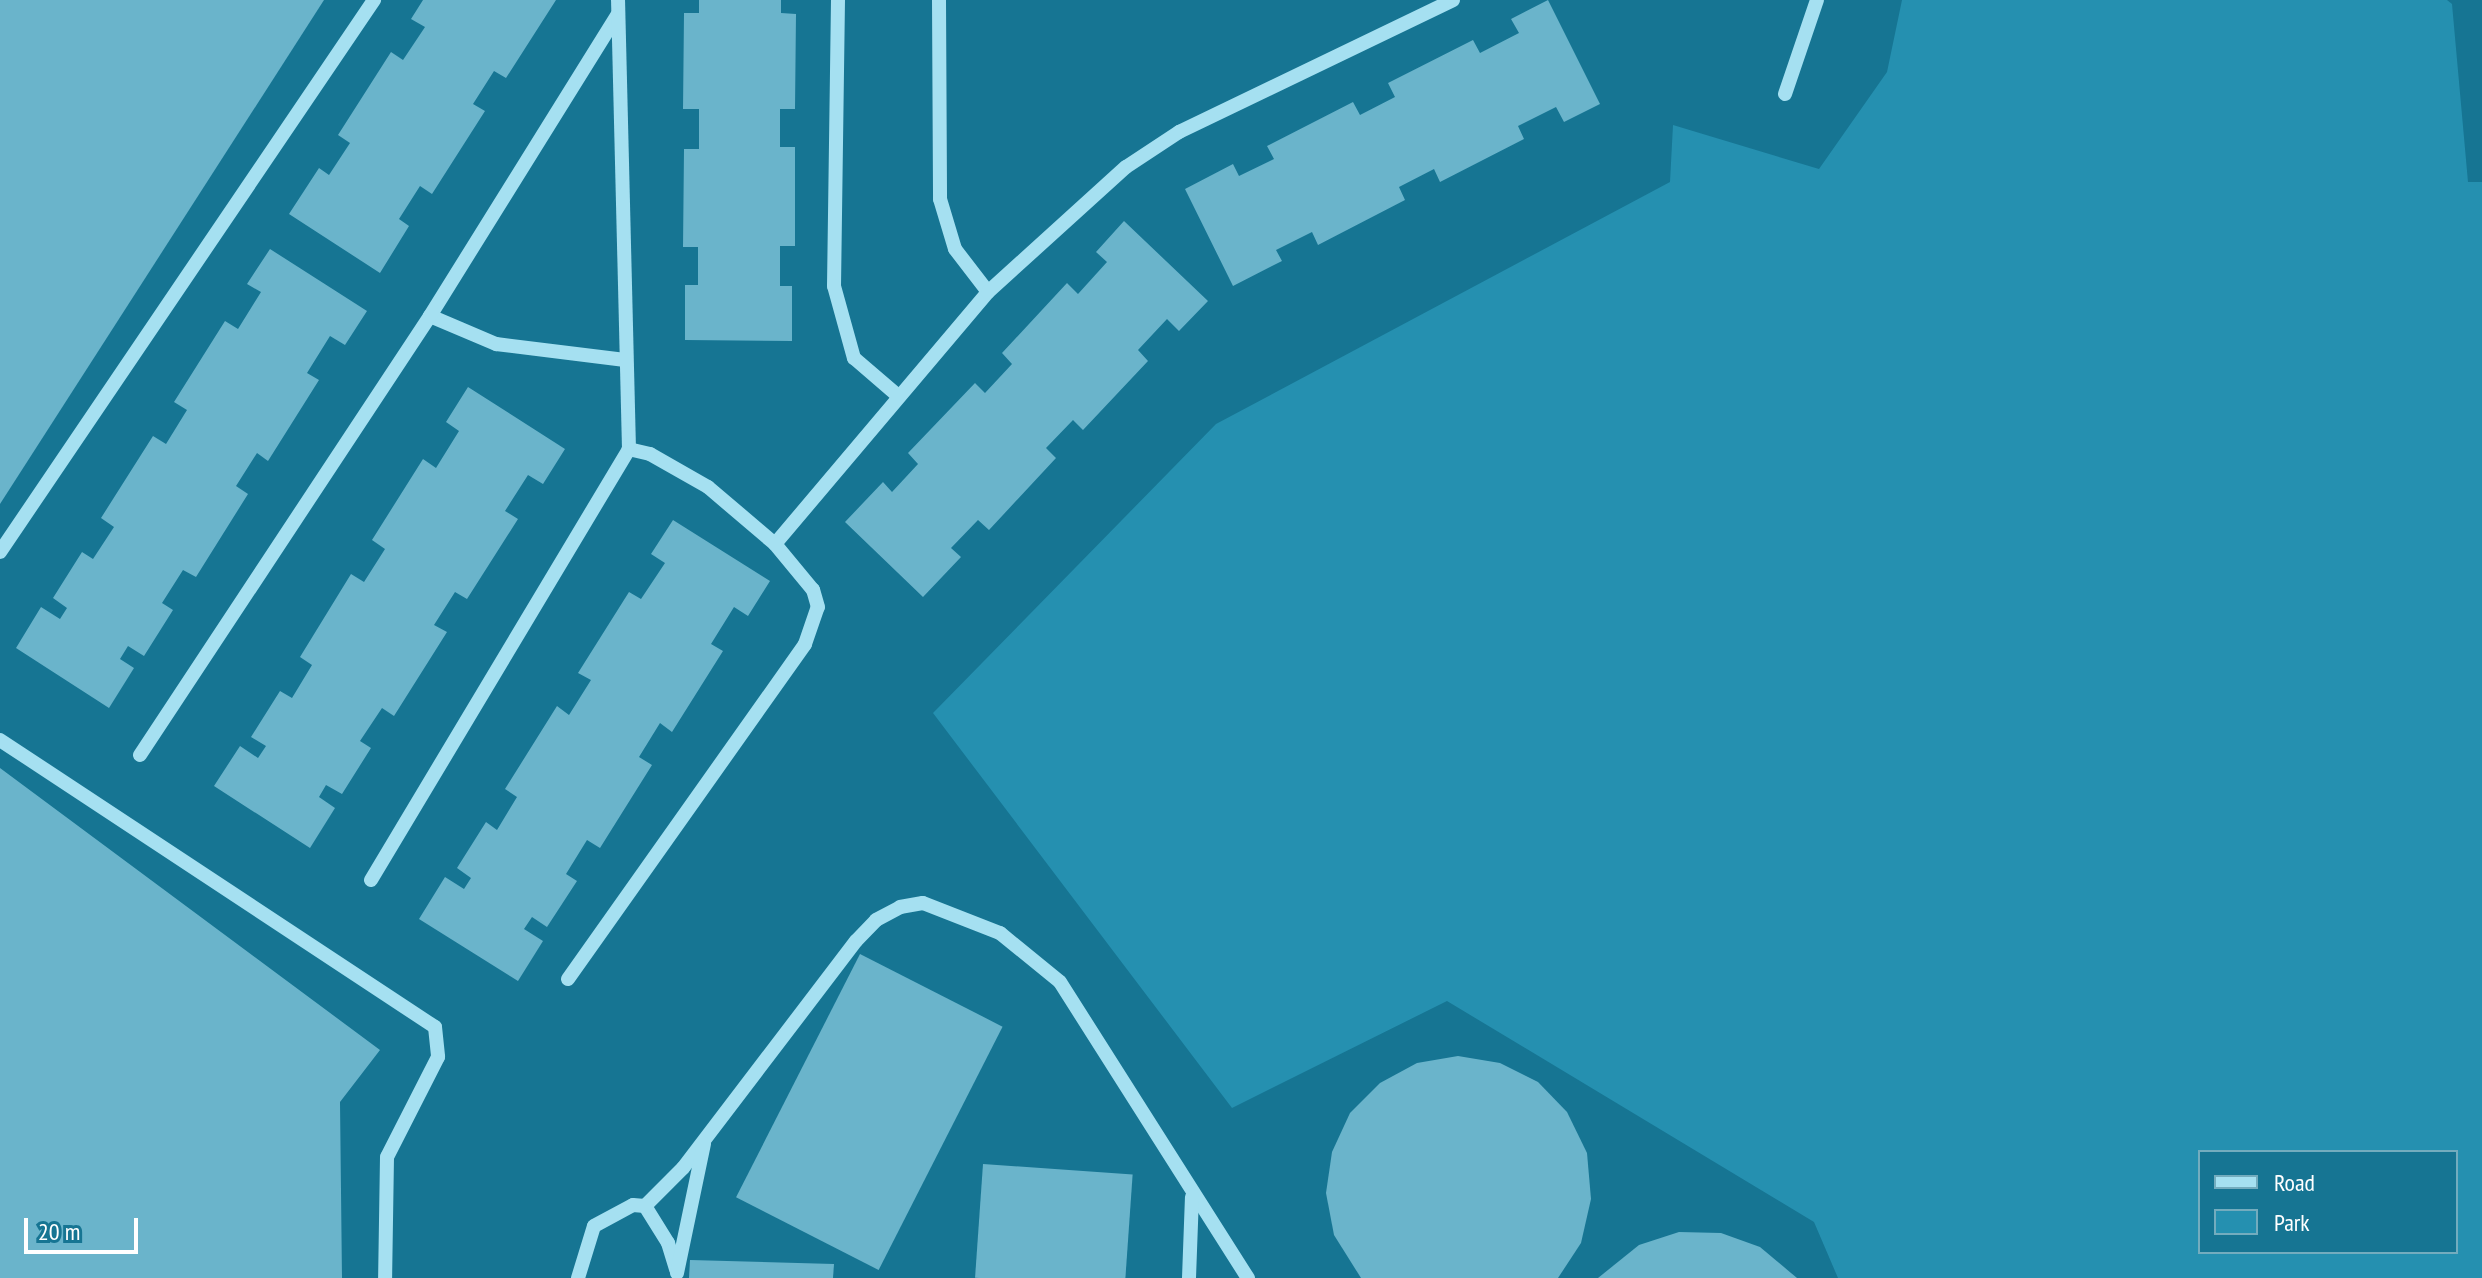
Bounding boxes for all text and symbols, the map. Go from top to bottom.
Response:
legend [2198,1150,2458,1254]
text: Road [2274,1167,2315,1198]
scale bar [28,1202,142,1252]
text: Park [2274,1207,2310,1238]
text: 20 m [38,1216,80,1247]

